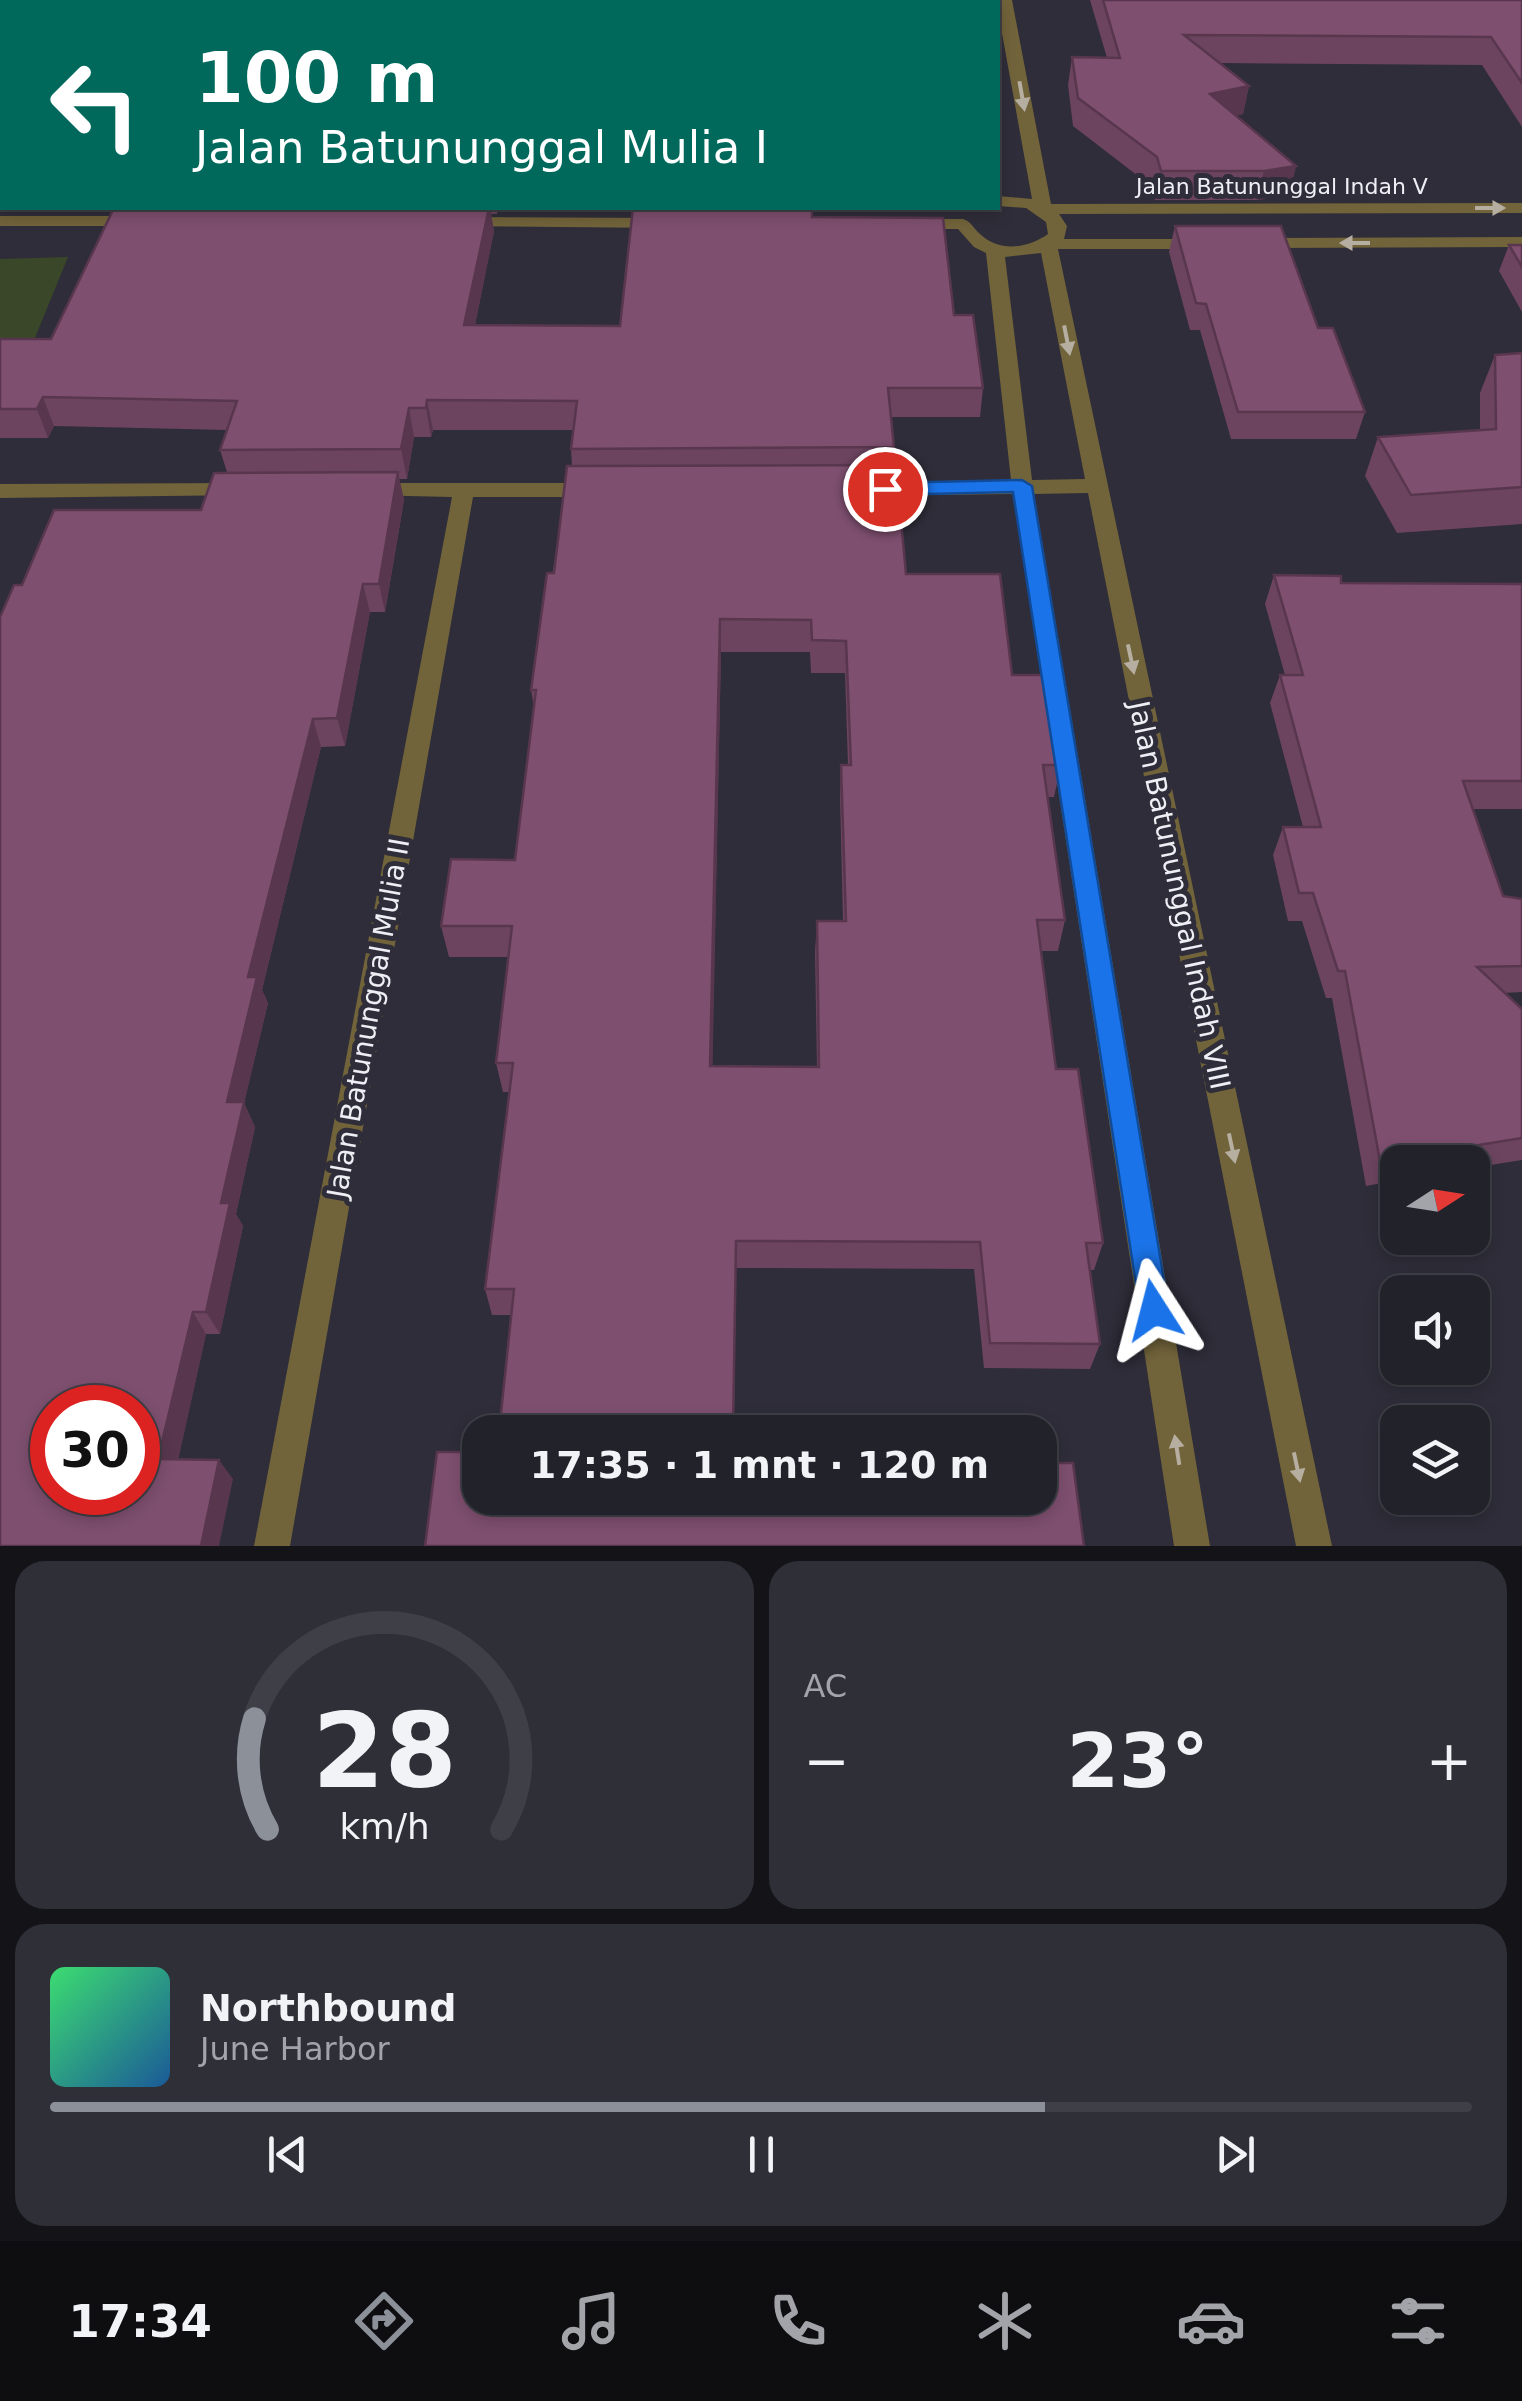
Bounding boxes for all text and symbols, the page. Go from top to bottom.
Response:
text: 100 m [195,37,438,119]
icon: left [30,40,160,170]
one-way arrow [1015,81,1030,112]
text: Jalan Batununggal Mulia I [195,121,768,174]
street label: Jalan Batununggal Indah V [1134,174,1428,199]
one-way arrow [1475,200,1507,216]
one-way arrow [1338,235,1370,251]
one-way arrow [1060,325,1076,356]
pin [843,447,928,532]
icon: arrive [858,462,913,517]
one-way arrow [1124,644,1140,675]
street label: Jalan Batununggal Indah VIII [1122,696,1237,1092]
street label: Jalan Batununggal Mulia II [320,836,416,1203]
one-way arrow [1225,1133,1241,1164]
north arrow [1380,1145,1490,1255]
map controls [1380,1145,1490,1515]
position arrow [1102,1258,1206,1362]
button: sound [1380,1275,1490,1385]
speed limit sign: 30 [30,1385,160,1515]
button: layers [1380,1405,1490,1515]
one-way arrow [1168,1433,1184,1465]
text: 17:35 · 1 mnt · 120 m [530,1443,989,1487]
one-way arrow [1290,1452,1306,1483]
text: AC [804,1667,847,1705]
text: 28 [312,1690,457,1812]
text: 23° [1067,1717,1209,1805]
text: − [804,1729,850,1793]
text: + [1426,1729,1472,1793]
text: km/h [339,1806,429,1847]
text: Northbound [200,1986,456,2030]
text: June Harbor [200,2030,390,2068]
icon: previous [260,2127,315,2182]
icon: pause [734,2127,789,2182]
icon: next [1208,2127,1263,2182]
icon: directions [349,2286,419,2356]
icon: music [556,2286,626,2356]
icon: phone [763,2286,833,2356]
icon: climate [970,2286,1040,2356]
icon: car [1176,2286,1246,2356]
icon: filters [1383,2286,1453,2356]
text: 17:34 [68,2295,212,2348]

